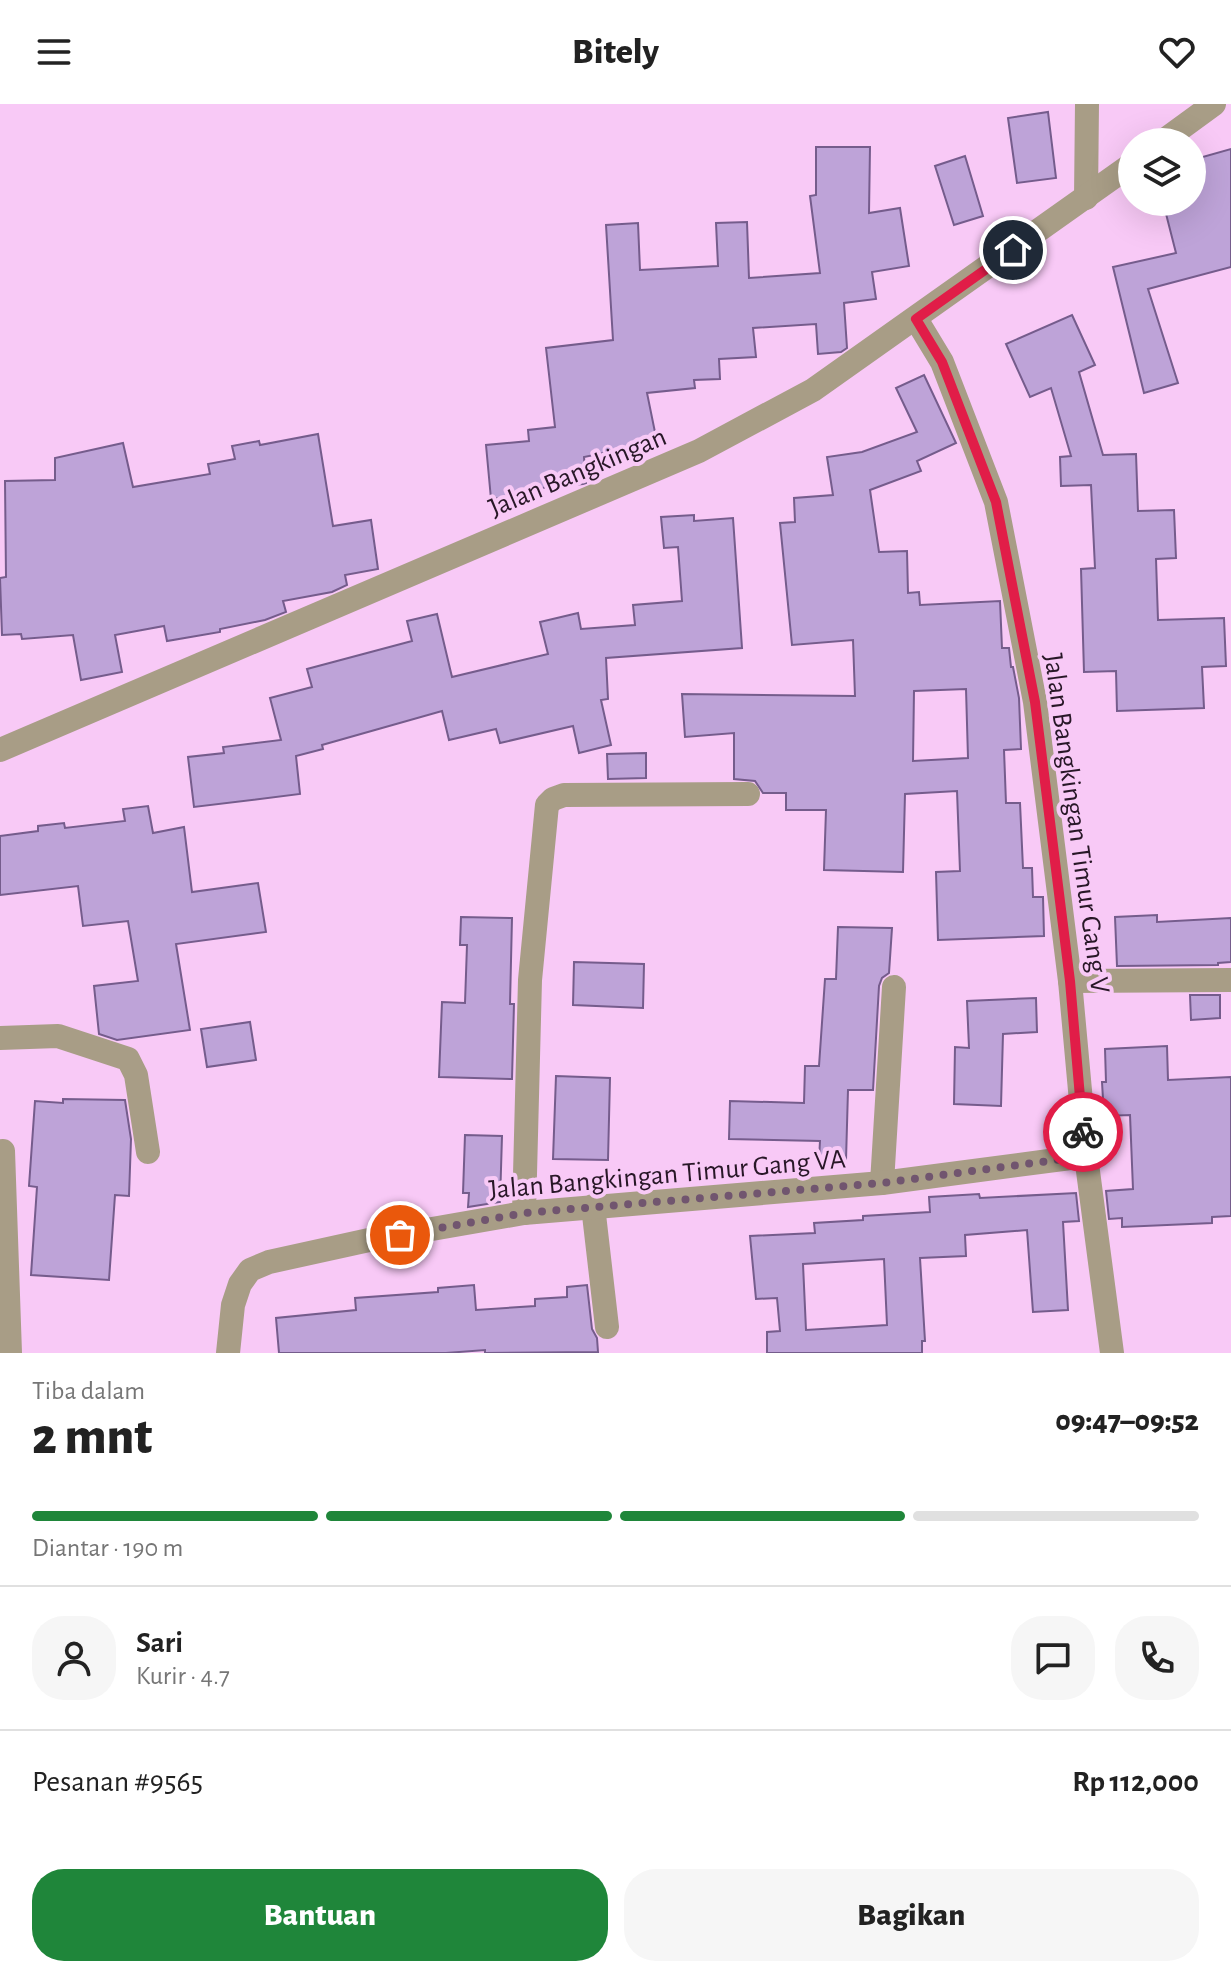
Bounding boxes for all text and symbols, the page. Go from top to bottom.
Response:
icon: menu [32,30,76,74]
icon: heart [1155,30,1199,74]
text: Bitely [572,34,659,70]
map controls [1118,128,1206,216]
button: layers [1118,128,1206,216]
pin [979,216,1047,284]
icon: home [991,228,1035,272]
street label: Jalan Bangkingan [485,423,671,523]
street label: Jalan Bangkingan Timur Gang V [1038,652,1114,995]
courier [1043,1092,1123,1172]
icon: bike [1061,1110,1105,1154]
street label: Jalan Bangkingan Timur Gang VA [488,1145,847,1205]
pin [366,1201,434,1269]
icon: bag [378,1213,422,1257]
text: Tiba dalam [32,1378,145,1404]
text: 09:47–09:52 [1055,1406,1199,1436]
text: 2 mnt [32,1411,152,1463]
text: Diantar · 190 m [32,1535,183,1561]
button: person [32,1616,116,1700]
button: chat [1011,1616,1095,1700]
button: phone [1115,1616,1199,1700]
text: Sari [136,1628,183,1658]
text: Kurir · 4.7 [136,1663,230,1689]
text: Pesanan #9565 [32,1767,203,1797]
text: Rp 112,000 [1072,1767,1199,1797]
button: Bantuan [32,1869,608,1961]
button: Bagikan [624,1869,1199,1961]

